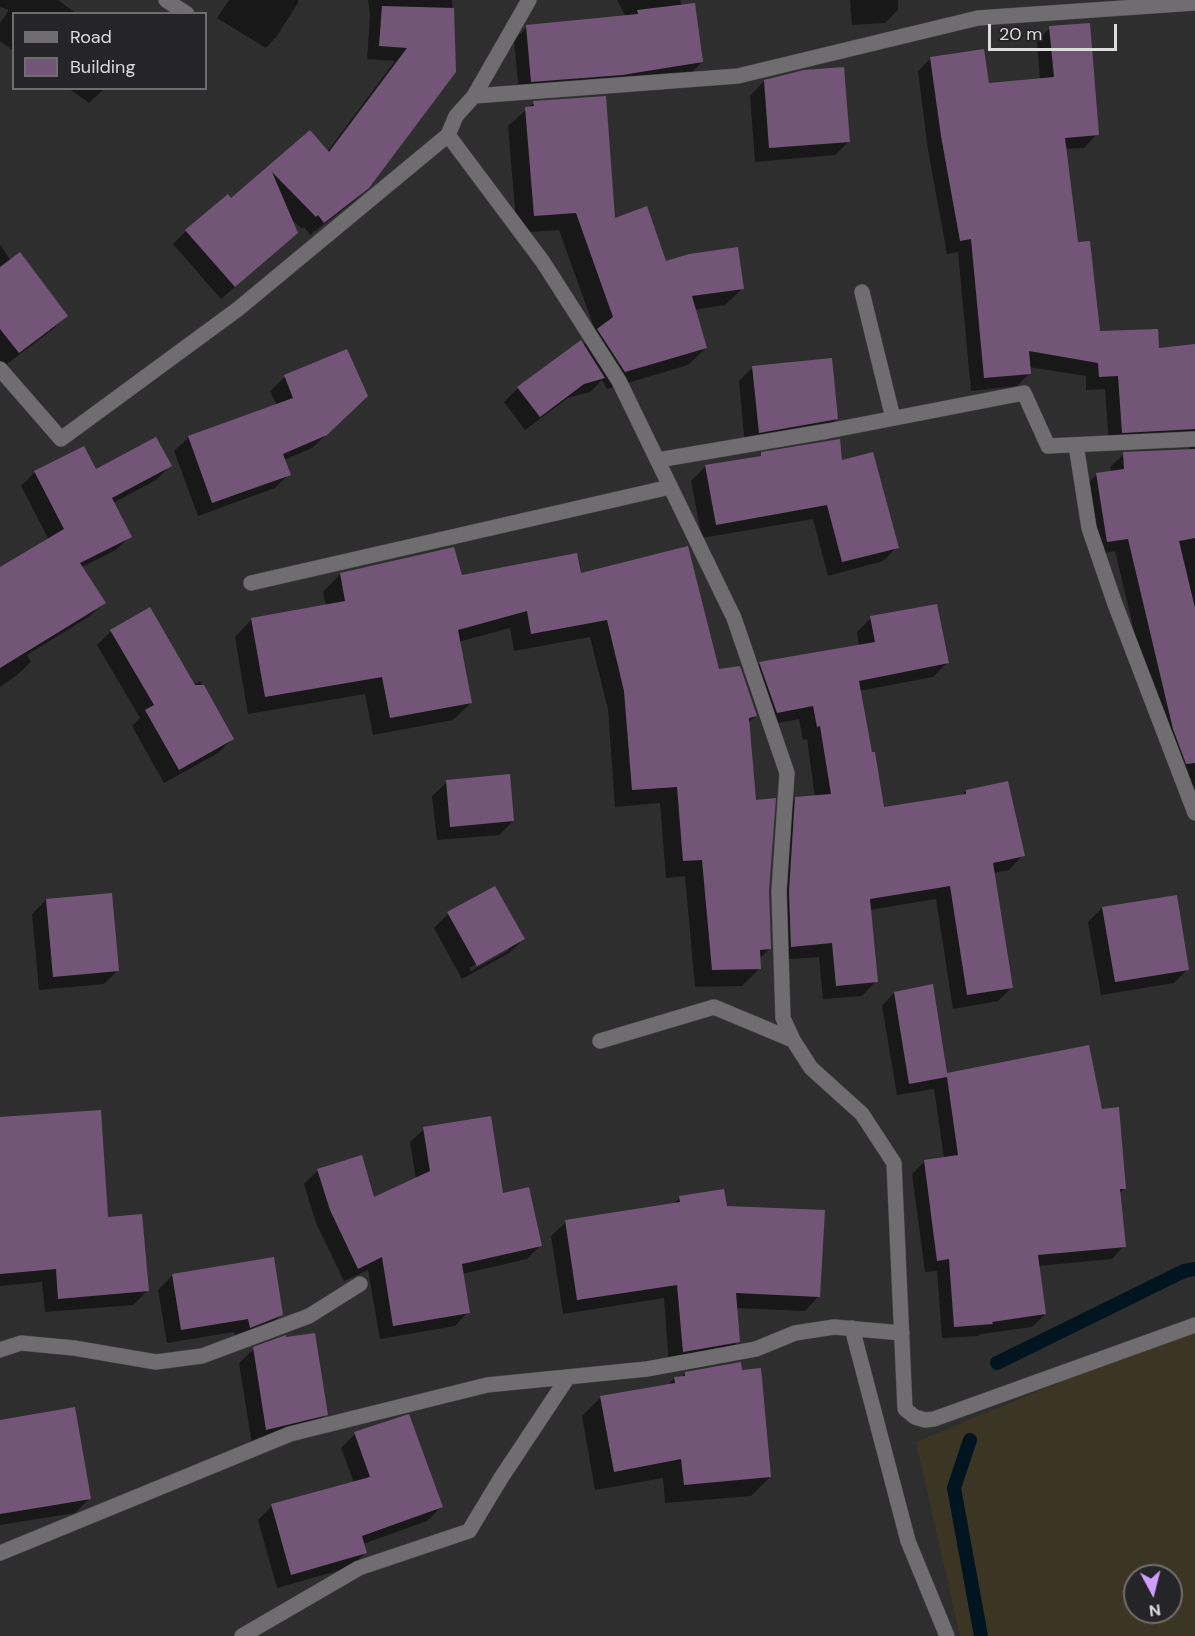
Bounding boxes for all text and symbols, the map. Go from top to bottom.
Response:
legend [12,12,207,90]
scale bar [991,12,1120,50]
text: 20 m [999,22,1042,46]
text: Road [70,25,112,49]
text: Building [70,55,135,79]
north arrow [1123,1564,1183,1624]
text: N [1148,1599,1162,1622]

